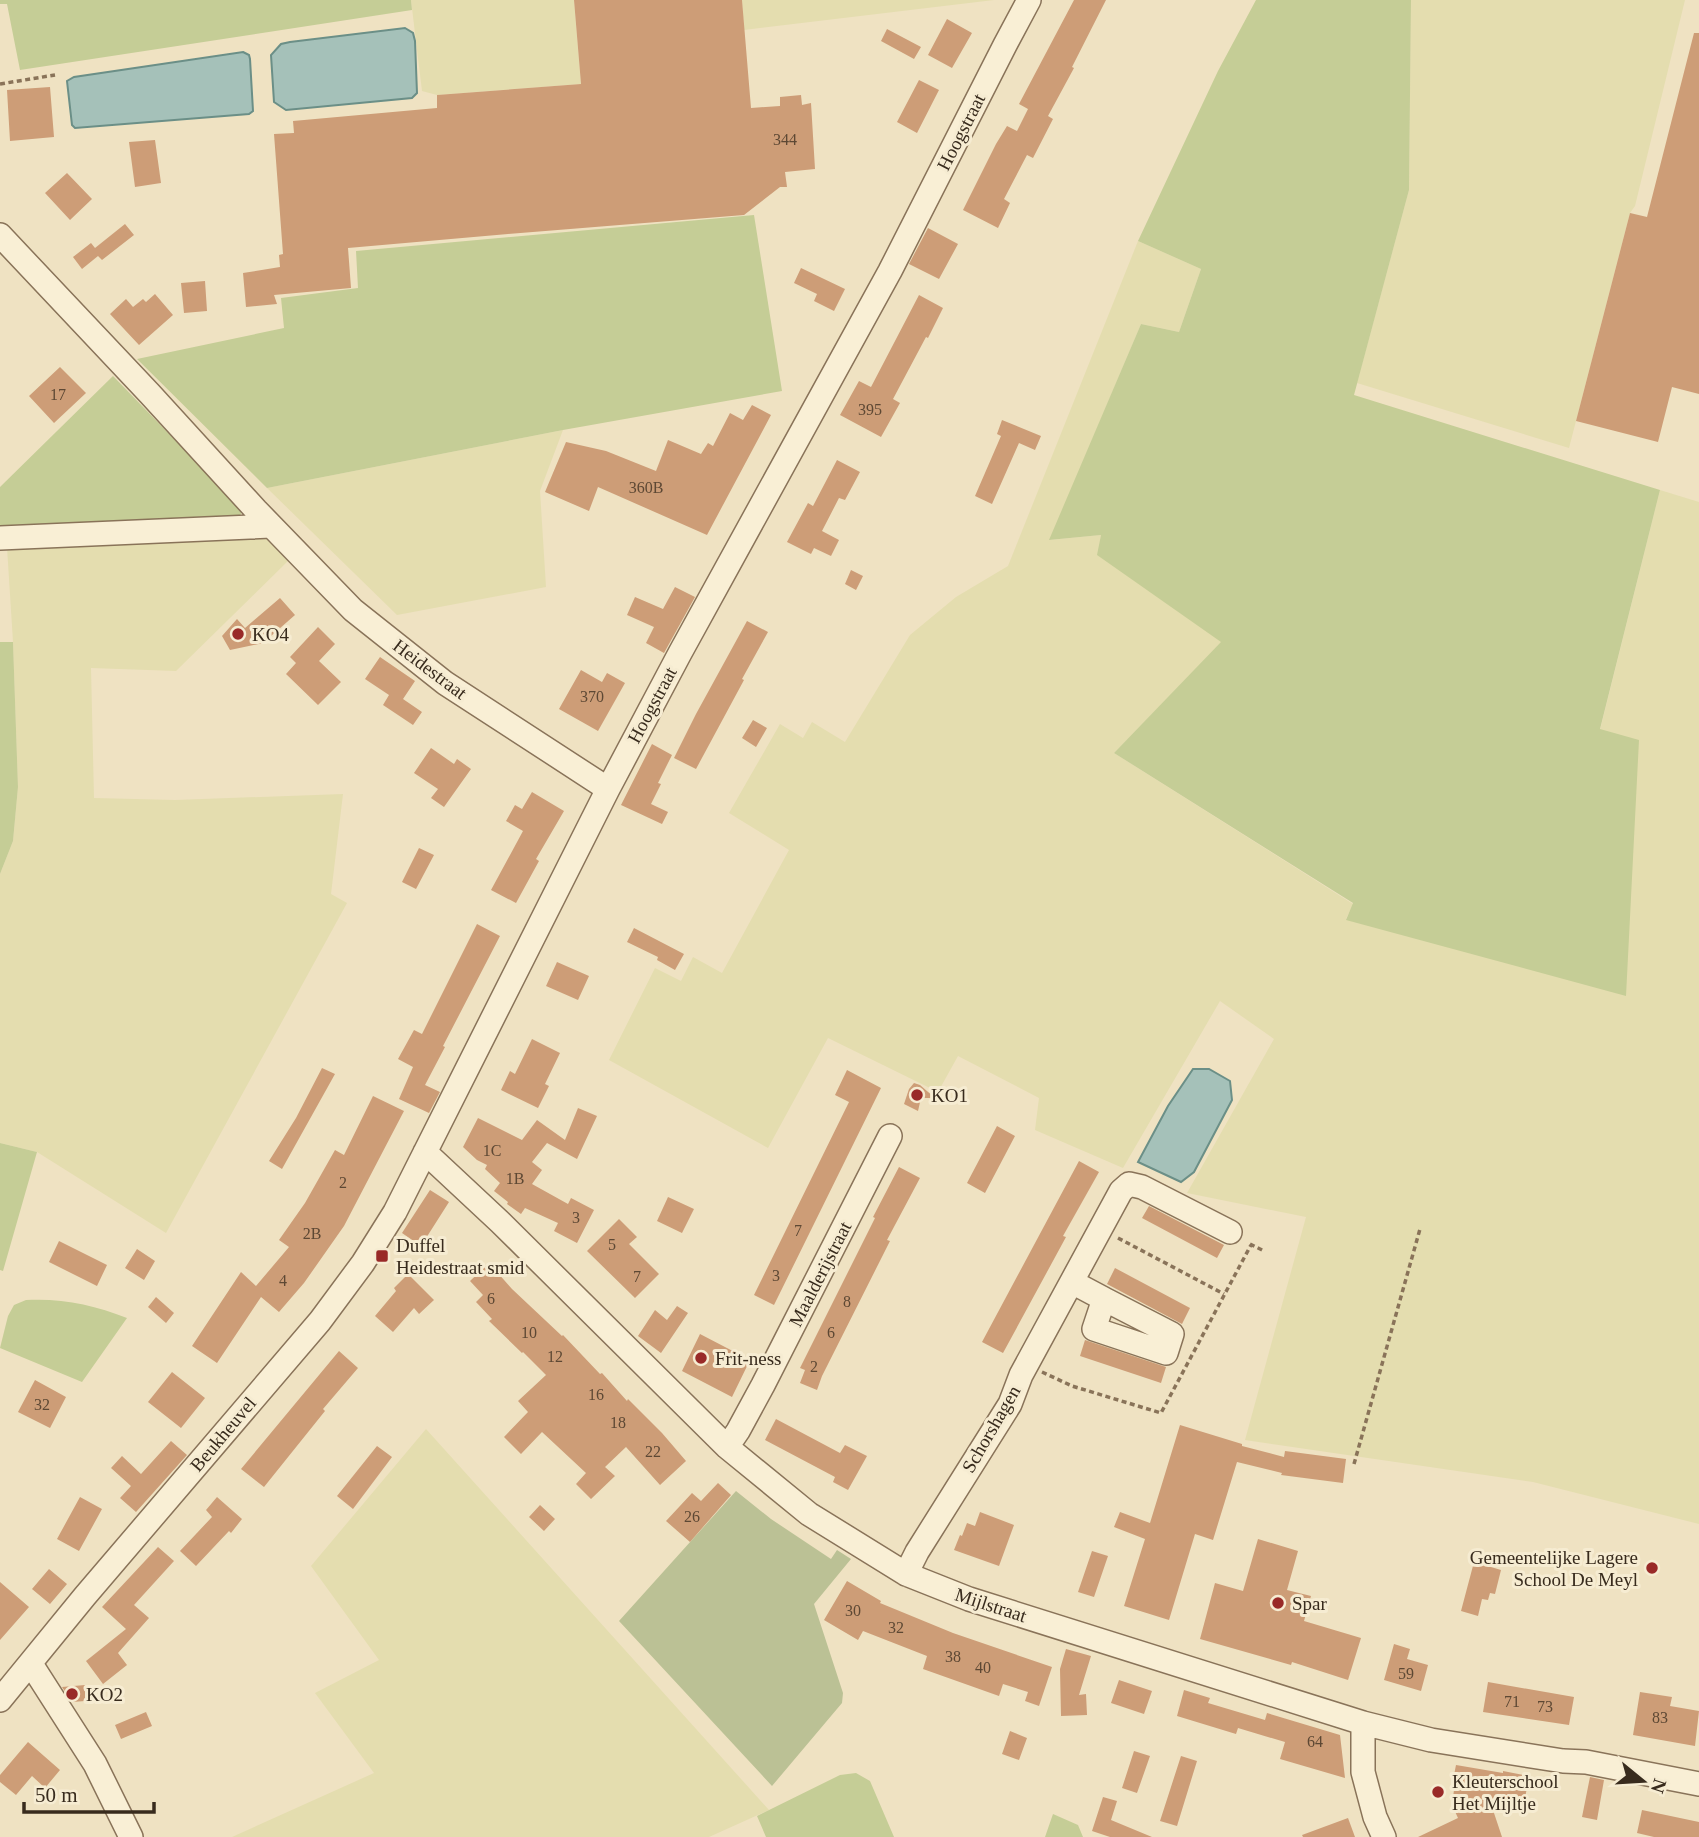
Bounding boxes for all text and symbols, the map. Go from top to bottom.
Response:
street label: Hoogstraat [933,89,990,174]
house number: 344 [773,131,797,148]
house number: 17 [50,386,66,403]
house number: 395 [858,401,882,418]
house number: 360B [629,479,663,496]
place label: KO4 [252,624,289,645]
marker: KO4 [230,626,246,642]
street label: Heidestraat [389,635,471,704]
street label: Hoogstraat [623,663,681,747]
house number: 370 [580,688,604,705]
place label: KO1 [931,1085,968,1106]
marker: KO1 [909,1087,925,1103]
house number: 1C [483,1142,501,1159]
house number: 1B [506,1170,524,1187]
house number: 2 [339,1174,347,1191]
house number: 3 [572,1209,580,1226]
street label: Maalderijstraat [785,1217,856,1330]
house number: 7 [794,1222,802,1239]
house number: 2B [303,1225,321,1242]
place label: Duffel Heidestraat smid [396,1235,525,1278]
house number: 5 [608,1236,616,1253]
marker: Duffel Heidestraat smid [374,1248,390,1264]
house number: 3 [772,1267,780,1284]
house number: 7 [633,1268,641,1285]
house number: 4 [279,1272,287,1289]
house number: 6 [487,1290,495,1307]
house number: 8 [843,1293,851,1310]
house number: 10 [521,1324,537,1341]
house number: 6 [827,1324,835,1341]
house number: 12 [547,1348,563,1365]
place label: Frit-ness [715,1348,782,1369]
marker: Frit-ness [693,1350,709,1366]
house number: 2 [810,1358,818,1375]
street label: Schorshagen [958,1381,1025,1476]
house number: 16 [588,1386,604,1403]
street label: Beukheuvel [186,1392,260,1476]
house number: 32 [34,1396,50,1413]
house number: 18 [610,1414,626,1431]
house number: 22 [645,1443,661,1460]
house number: 26 [684,1508,700,1525]
place label: Gemeentelijke Lagere School De Meyl [1470,1547,1638,1590]
marker: Gemeentelijke Lagere School De Meyl [1644,1560,1660,1576]
street label: Mijlstraat [953,1584,1030,1627]
place label: Spar [1292,1593,1328,1614]
marker: Spar [1270,1595,1286,1611]
house number: 30 [845,1602,861,1619]
house number: 32 [888,1619,904,1636]
house number: 38 [945,1648,961,1665]
house number: 40 [975,1659,991,1676]
house number: 59 [1398,1665,1414,1682]
place label: KO2 [86,1684,123,1705]
marker: KO2 [64,1686,80,1702]
house number: 71 [1504,1693,1520,1710]
house number: 73 [1537,1698,1553,1715]
house number: 83 [1652,1709,1668,1726]
house number: 64 [1307,1733,1323,1750]
north arrow [1608,1746,1678,1816]
scale bar [24,1770,154,1814]
place label: Kleuterschool Het Mijltje [1452,1771,1559,1814]
text: N [1647,1776,1671,1796]
text: 50 m [35,1783,78,1807]
marker: Kleuterschool Het Mijltje [1430,1784,1446,1800]

